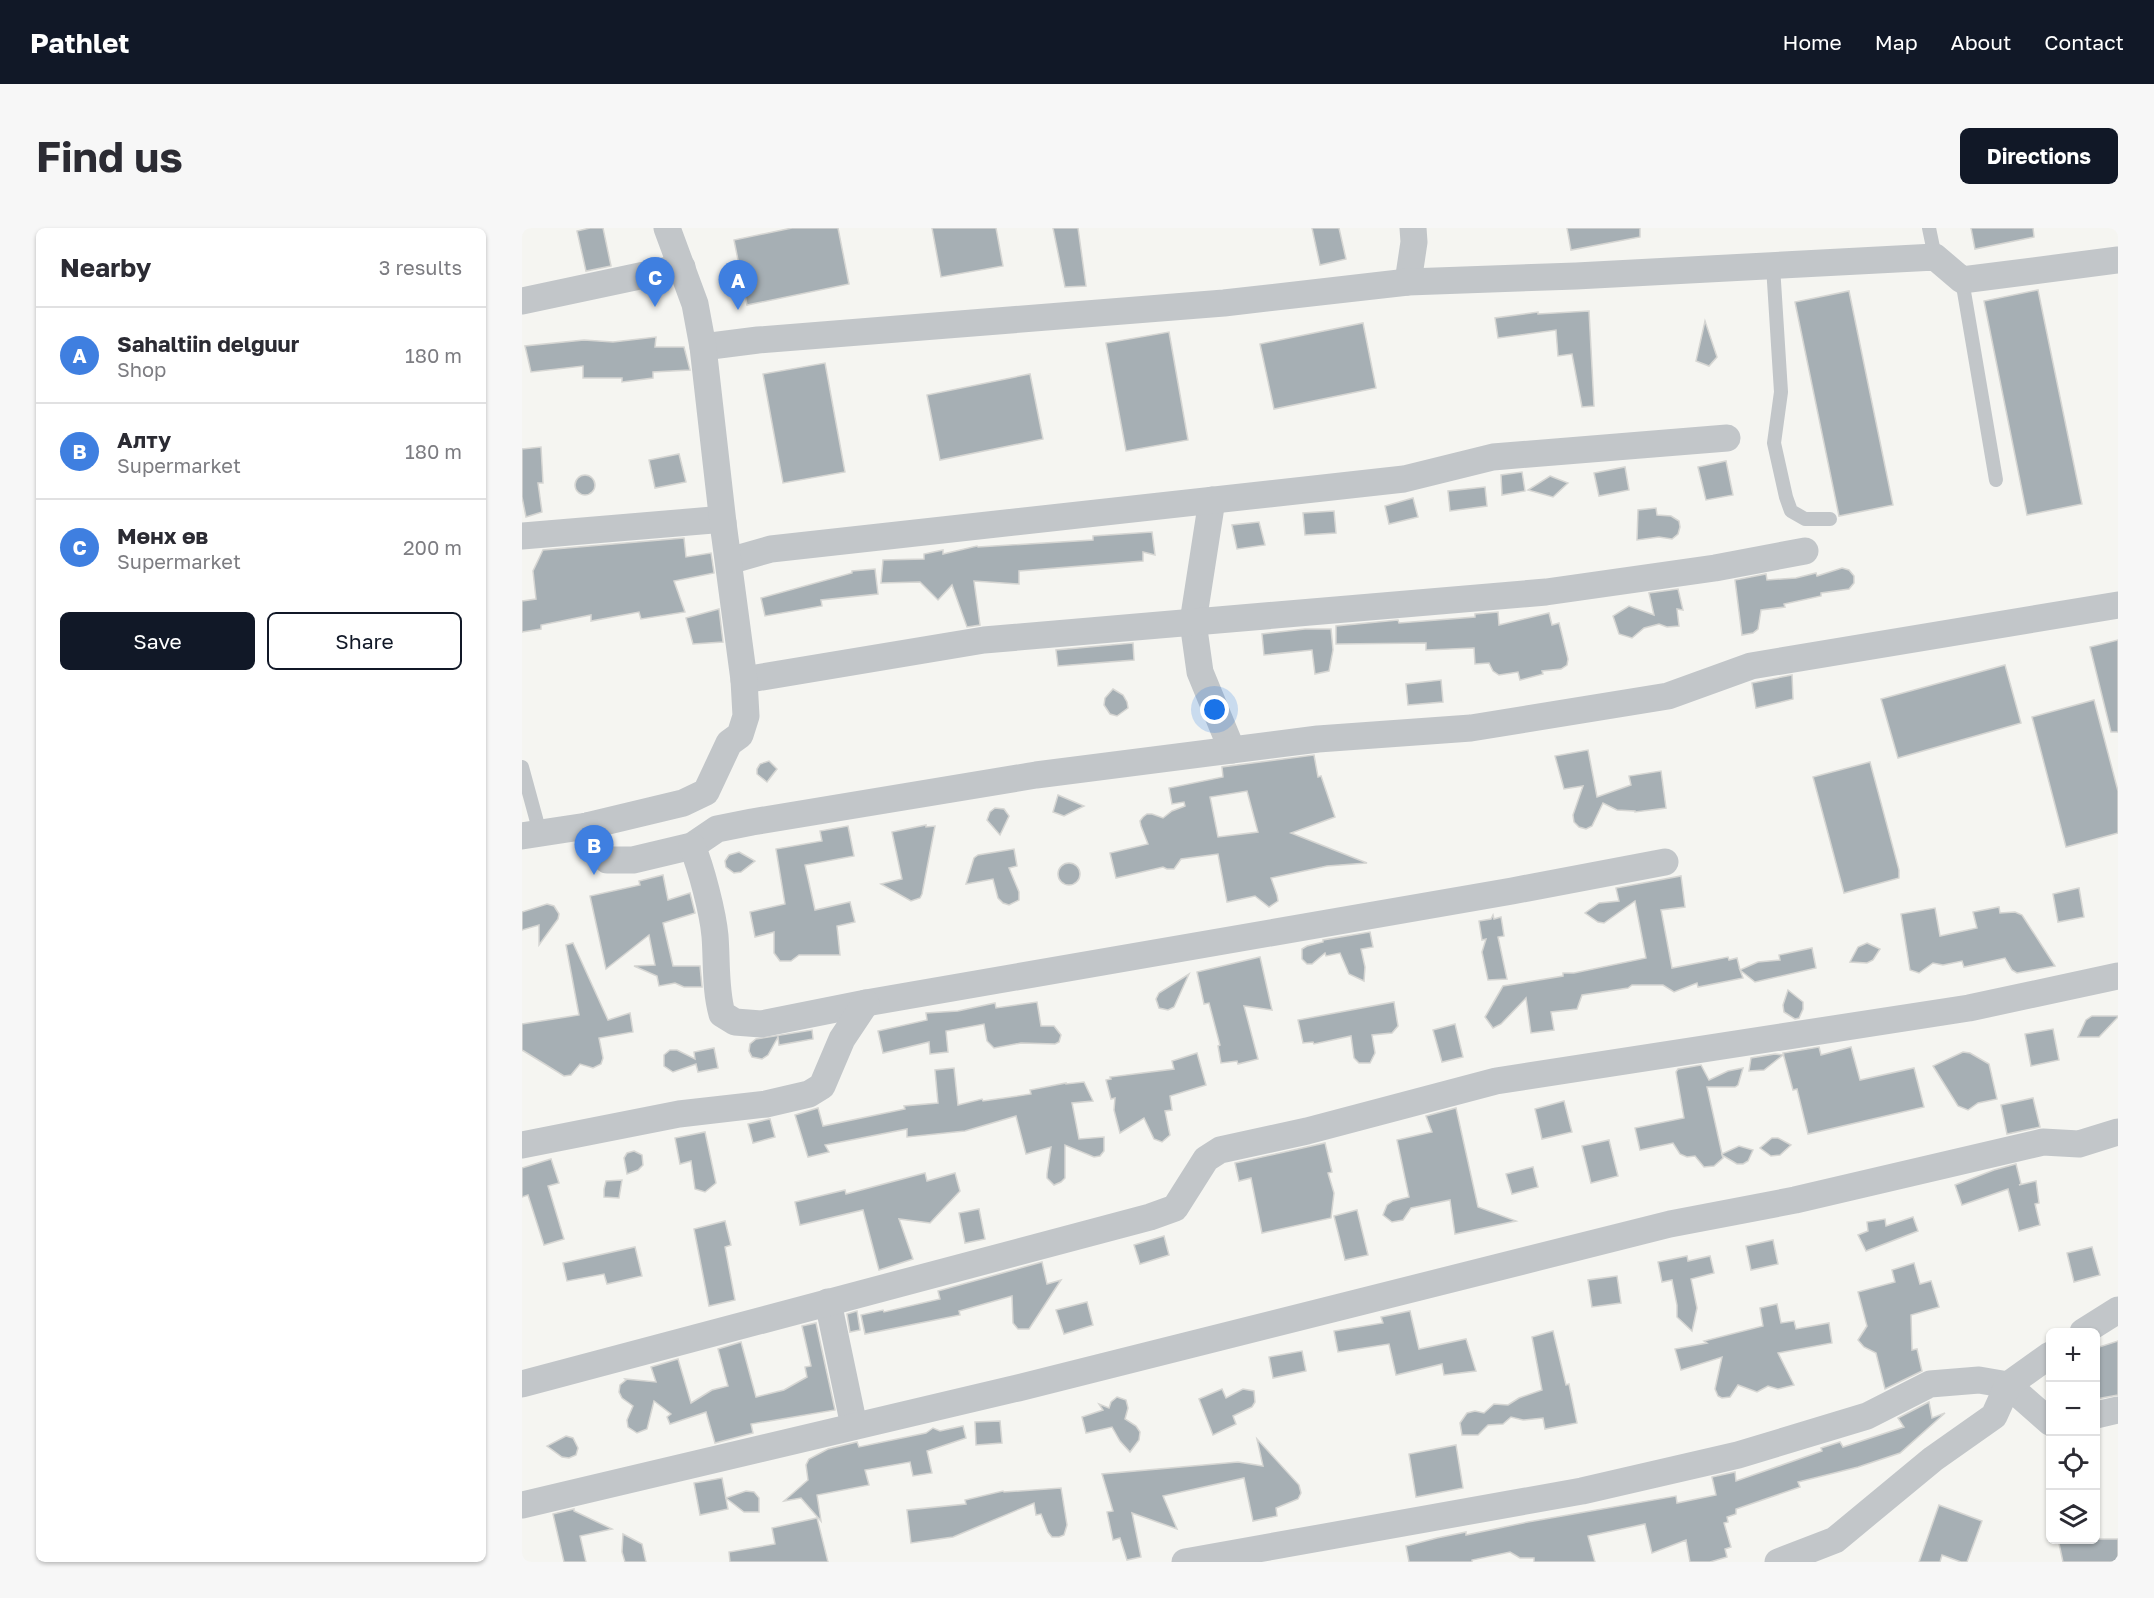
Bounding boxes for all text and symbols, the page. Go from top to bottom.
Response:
text: Pathlet [30,26,130,59]
text: Home [1782,29,1842,55]
text: Map [1875,29,1918,55]
text: About [1951,29,2011,55]
text: Contact [2044,29,2124,55]
button: Directions [1960,128,2118,184]
text: Find us [36,131,183,181]
text: Nearby [60,252,151,283]
text: 3 results [379,255,462,279]
pin: C [636,257,674,307]
pin: A [718,260,758,310]
text: Sahaltiin delguur [117,330,299,357]
text: A [72,343,87,367]
text: 180 m [405,343,462,367]
text: Shop [117,357,166,381]
text: Алту [117,426,171,453]
text: B [72,439,87,463]
text: 180 m [405,439,462,463]
text: Supermarket [117,453,241,477]
text: Мөнх өв [117,522,208,549]
text: C [72,535,87,559]
text: 200 m [403,535,462,559]
text: Supermarket [117,549,241,573]
button: Save [60,612,255,670]
button: Share [267,612,462,670]
your location [1200,695,1229,724]
pin: B [574,826,614,875]
map controls [2046,1328,2100,1544]
button: + [2046,1328,2100,1382]
button: − [2046,1382,2100,1436]
button: locate [2046,1436,2100,1490]
button: layers [2046,1490,2100,1544]

